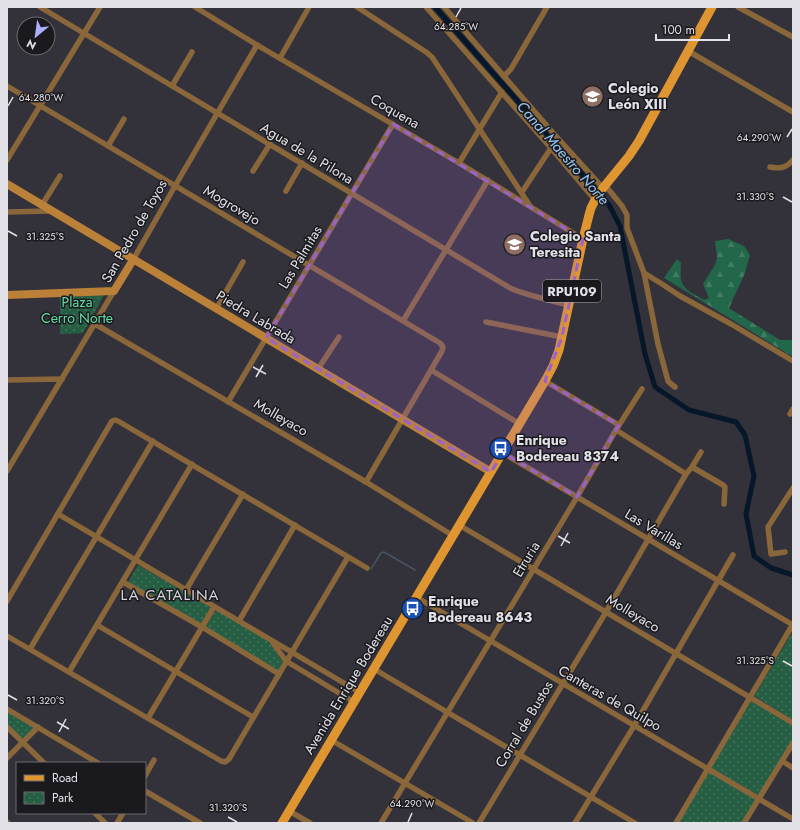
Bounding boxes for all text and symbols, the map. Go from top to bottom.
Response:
north arrow [16,16,56,56]
scale bar [656,16,729,42]
text: 64.285°W [434,19,478,34]
text: 100 m [662,21,695,39]
text: N [23,36,39,54]
place label: Colegio León XIII [608,78,667,114]
school or university icon: Colegio León XIII [579,83,605,109]
street label: Coquena [367,89,423,133]
text: 64.280°W [19,90,63,105]
water label: Canal Maestro Norte [512,96,615,210]
street label: Agua de la Pilona [257,117,357,189]
text: 64.290°W [737,130,781,145]
street label: San Pedro de Toyos [96,175,172,286]
street label: Mogrovejo [200,180,265,230]
text: 31.330°S [736,189,775,204]
street label: Las Palmitas [273,221,327,292]
place label: Colegio Santa Teresita [530,226,621,262]
text: 31.325°S [26,229,65,244]
school or university icon: Colegio Santa Teresita [502,231,528,257]
road number: RPU109 [543,280,601,302]
street label: Piedra Labrada [212,285,300,349]
park label: Plaza Cerro Norte [41,292,113,328]
street label: Molleyaco [250,393,312,441]
place label: Enrique Bodereau 8374 [516,430,619,466]
bus stop icon: Enrique Bodereau 8374 [487,435,513,461]
street label: Las Varillas [621,504,687,554]
street label: Etruria [508,537,544,581]
district label: LA CATALINA [121,584,219,606]
street label: Molleyaco [602,589,664,637]
place label: Enrique Bodereau 8643 [428,591,532,627]
bus stop icon: Enrique Bodereau 8643 [400,596,426,622]
street label: Avenida Enrique Bodereau [299,612,397,758]
text: 31.325°S [736,653,775,668]
street label: Canteras de Quilpo [555,660,665,736]
street label: Corral de Bustos [490,677,558,771]
text: 31.320°S [26,693,65,708]
legend [16,762,146,814]
text: Road [52,769,78,787]
text: Park [52,789,74,807]
text: 64.290°W [390,796,434,811]
text: 31.320°S [209,800,248,815]

